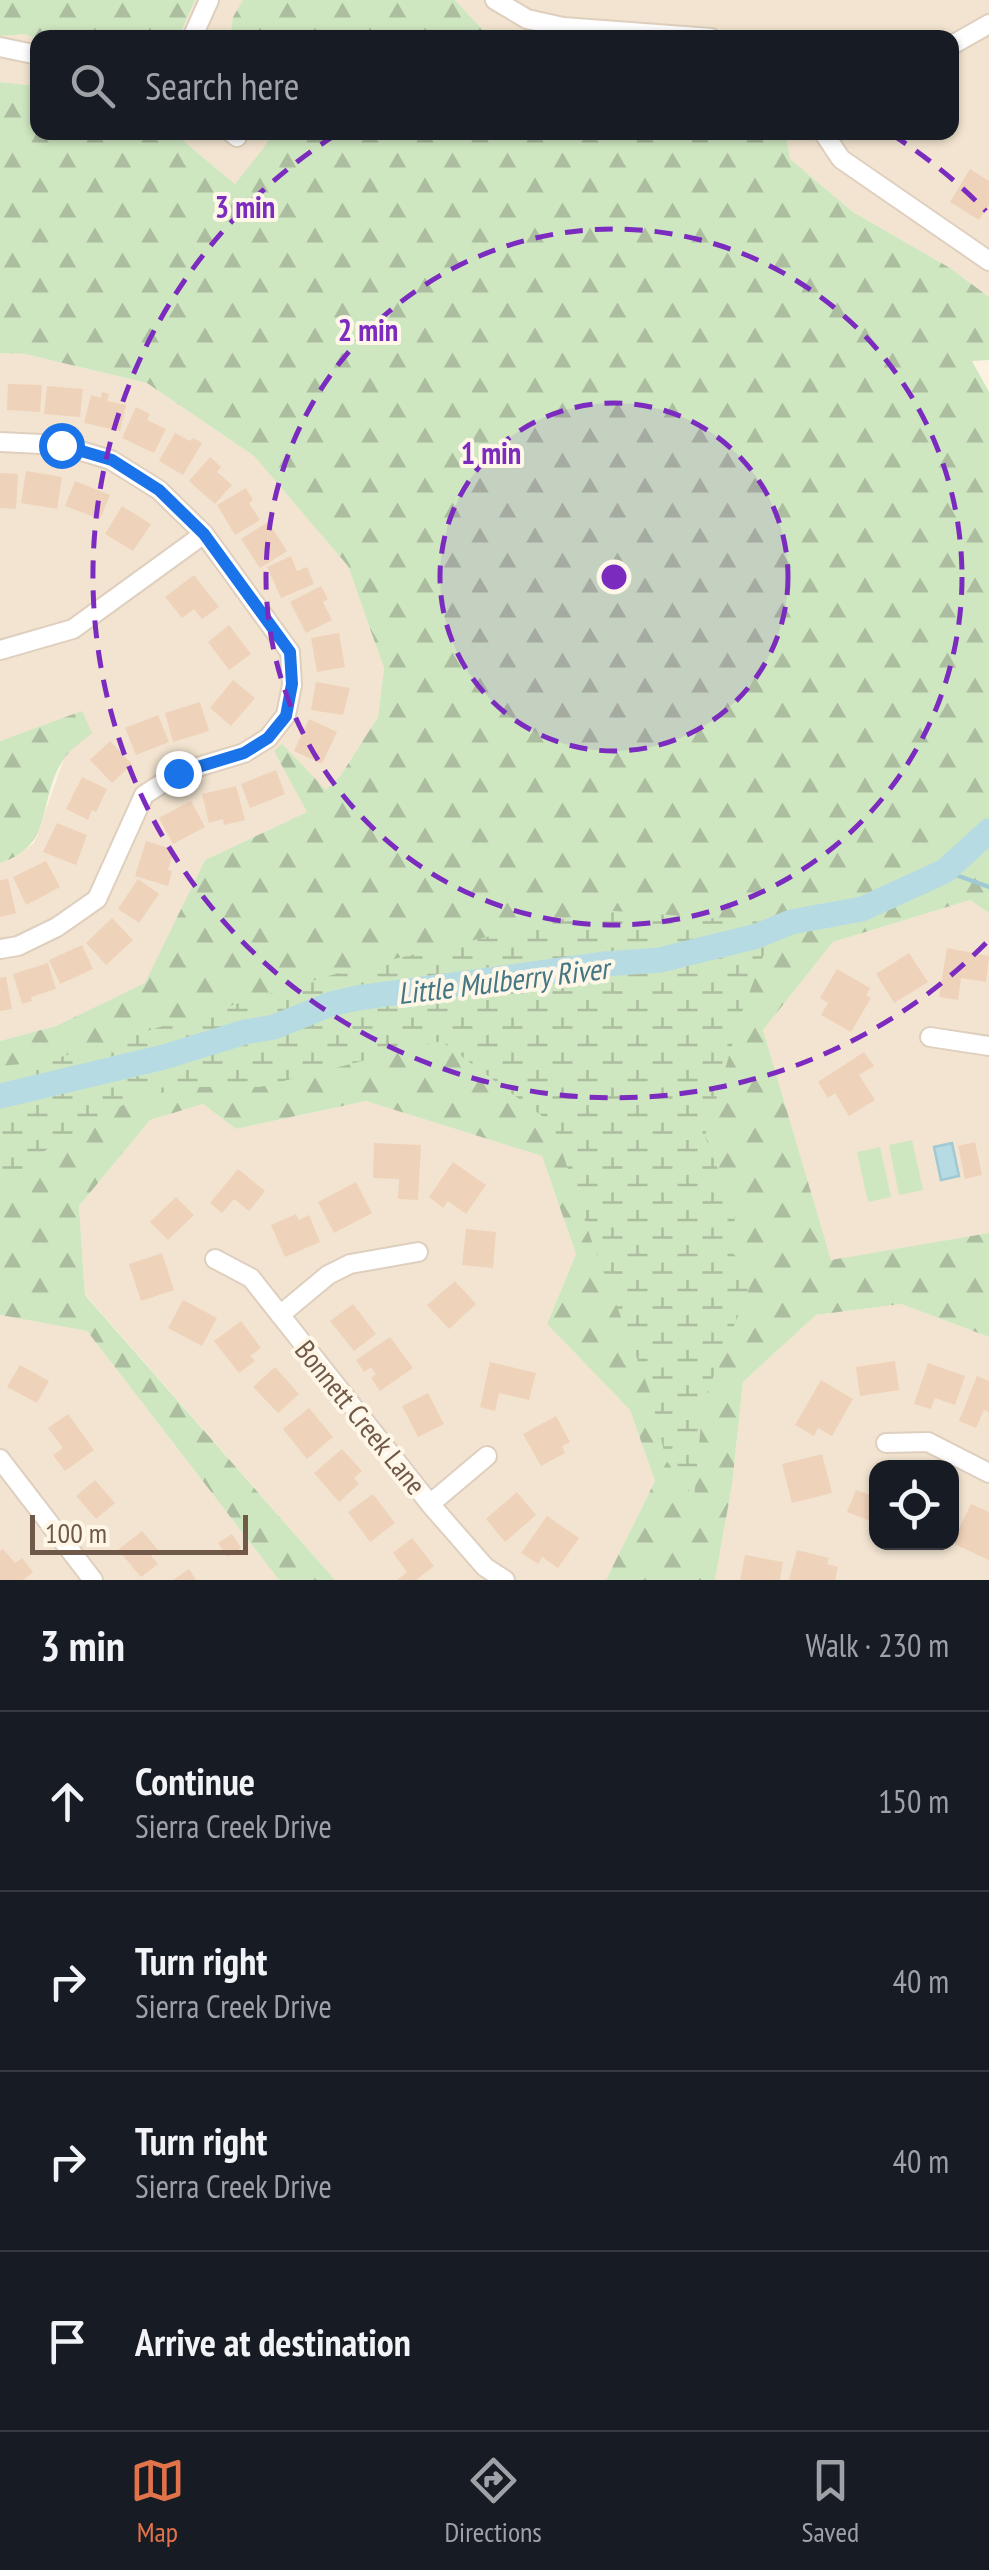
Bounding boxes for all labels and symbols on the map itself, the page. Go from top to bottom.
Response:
text: 3 min [215,187,275,226]
text: 2 min [338,310,398,349]
route start [39,423,85,469]
text: 1 min [461,433,521,472]
centre of rings [596,559,632,595]
route end [156,751,202,797]
water label: Little Mulberry River [395,947,614,1012]
street label: Bonnett Creek Lane [287,1332,435,1502]
scale bar [30,1510,248,1554]

